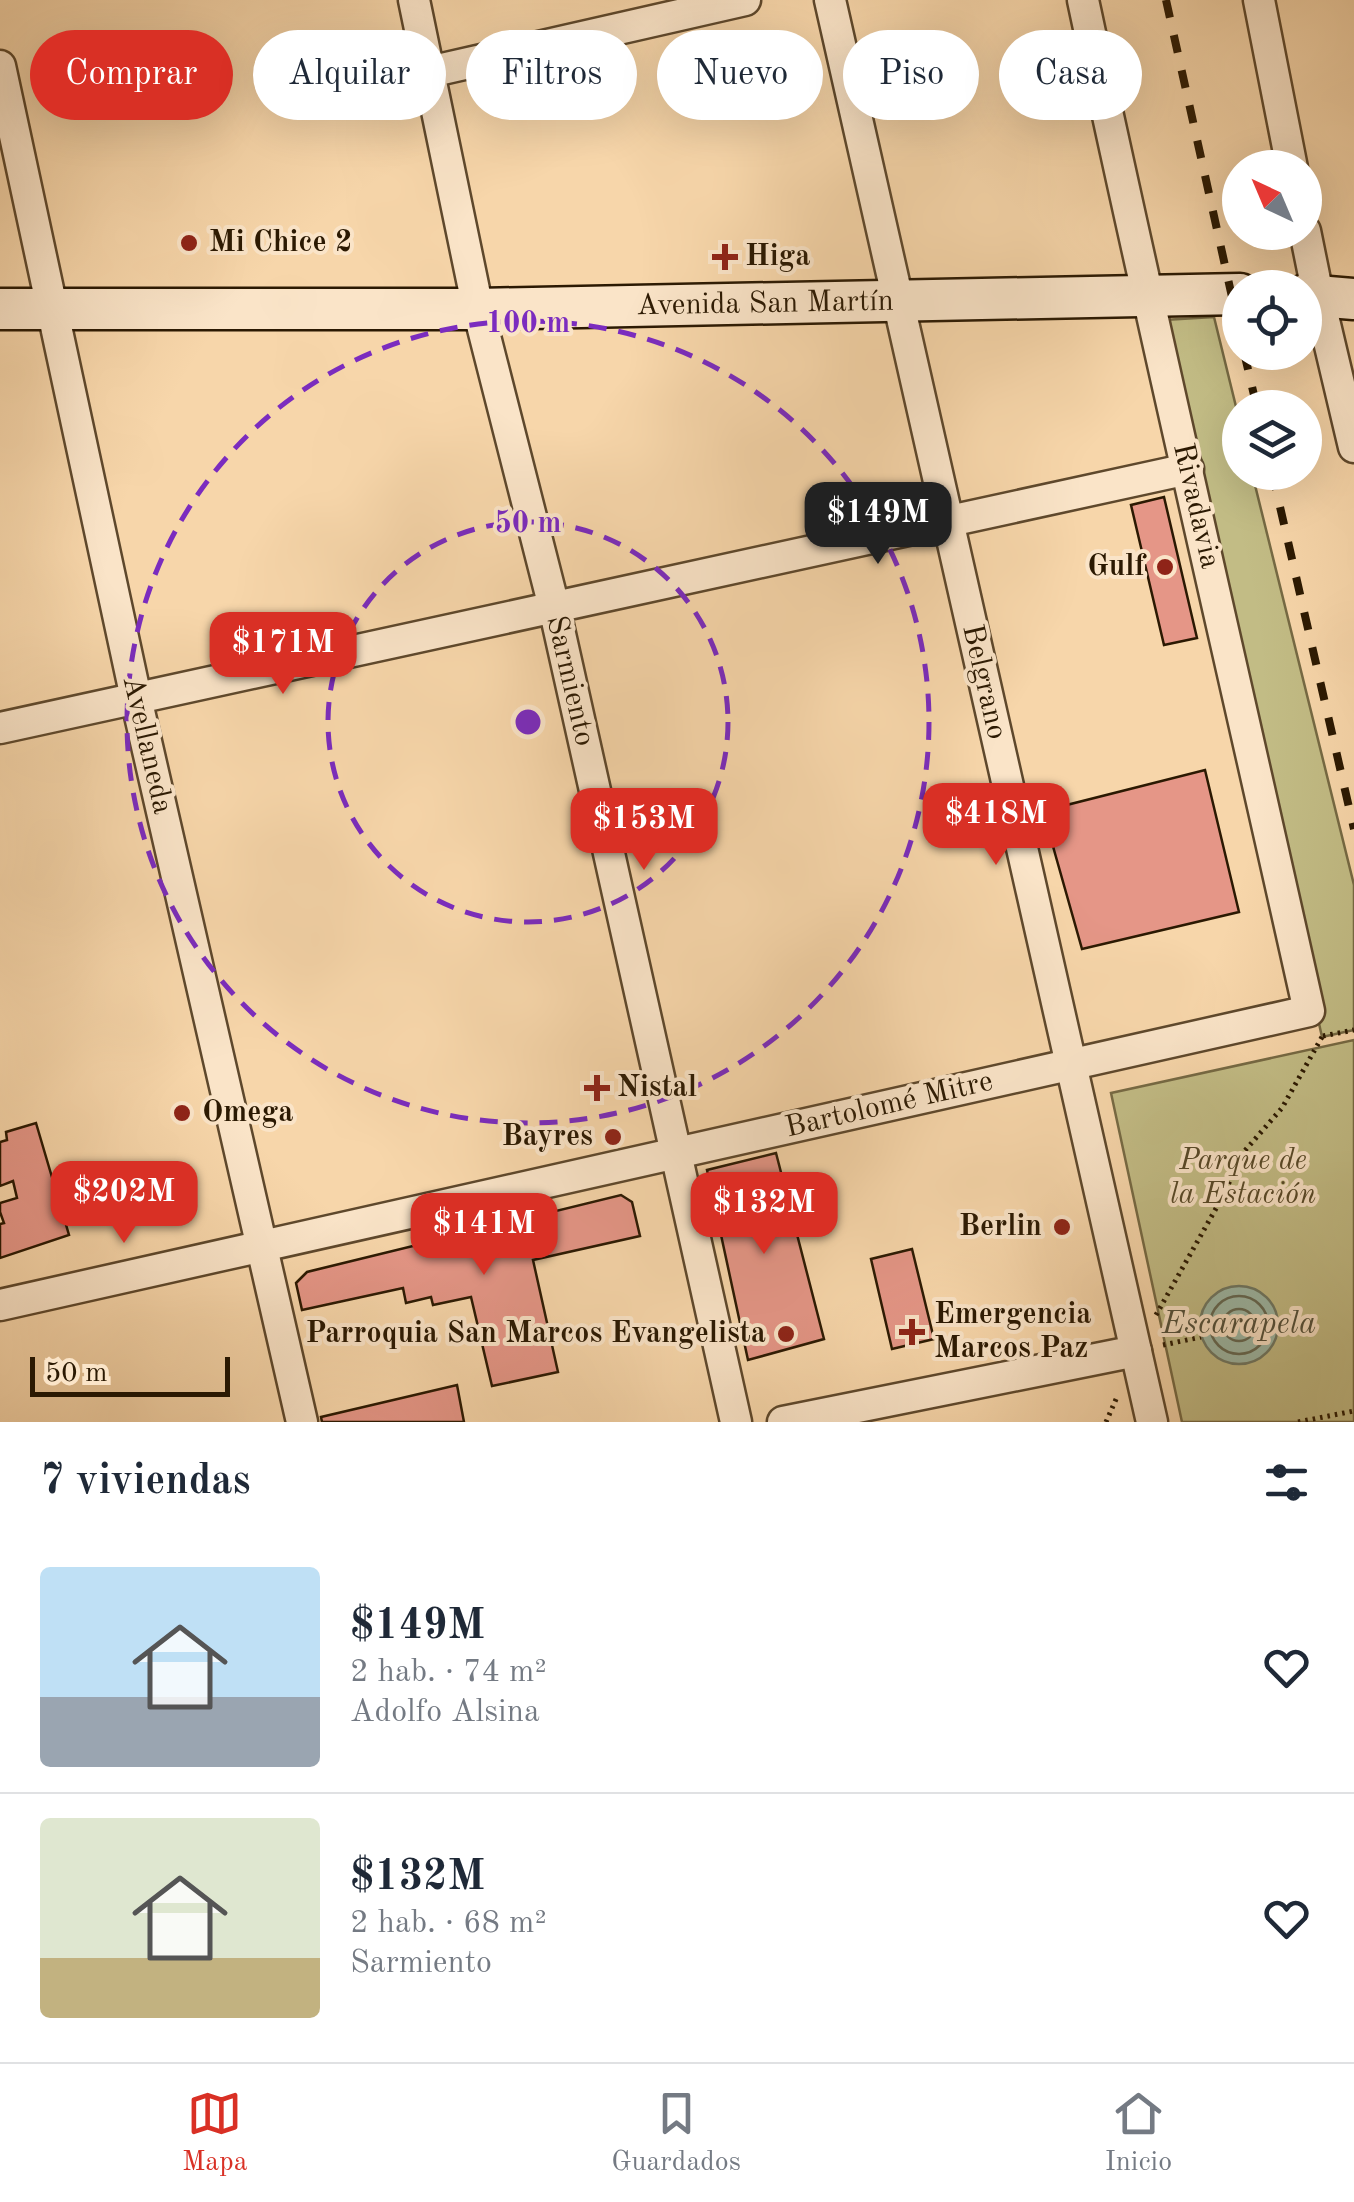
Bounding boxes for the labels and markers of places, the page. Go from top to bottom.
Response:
place label: Mi Chice 2 [209,228,352,258]
marker: Mi Chice 2 [178,232,200,254]
place label: Higa [745,242,810,272]
marker: Higa [714,246,736,268]
pin: $149M [808,482,948,567]
place label: Gulf [1087,552,1147,582]
marker: Gulf [1154,556,1176,578]
pin: $171M [213,612,353,697]
centre of rings [510,704,546,740]
pin: $418M [926,783,1066,868]
pin: $153M [574,788,714,873]
place label: Nistal [617,1073,697,1103]
marker: Nistal [586,1077,608,1099]
place label: Omega [202,1098,293,1128]
marker: Omega [171,1102,193,1124]
place label: Bayres [502,1122,593,1152]
marker: Bayres [602,1126,624,1148]
pin: $202M [54,1161,194,1246]
pin: $132M [694,1172,834,1257]
pin: $141M [414,1193,554,1278]
place label: Berlin [959,1212,1042,1242]
marker: Berlin [1051,1216,1073,1238]
place label: Emergencia Marcos Paz [934,1300,1092,1364]
place label: Parroquia San Marcos Evangelista [306,1319,766,1349]
marker: Emergencia Marcos Paz [899,1319,925,1345]
marker: Parroquia San Marcos Evangelista [775,1323,797,1345]

